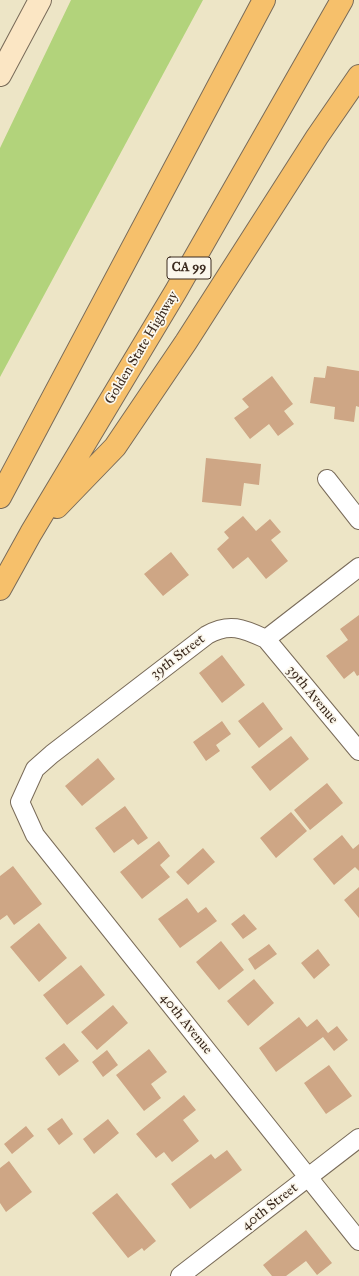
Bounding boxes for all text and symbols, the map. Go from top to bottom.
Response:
road number: CA 99 [167,257,211,279]
street label: Golden State Highway [102,288,182,408]
street label: 39th Street [148,631,208,683]
street label: 39th Avenue [283,662,341,728]
street label: 40th Avenue [156,990,216,1058]
street label: 40th Street [239,1180,301,1234]

